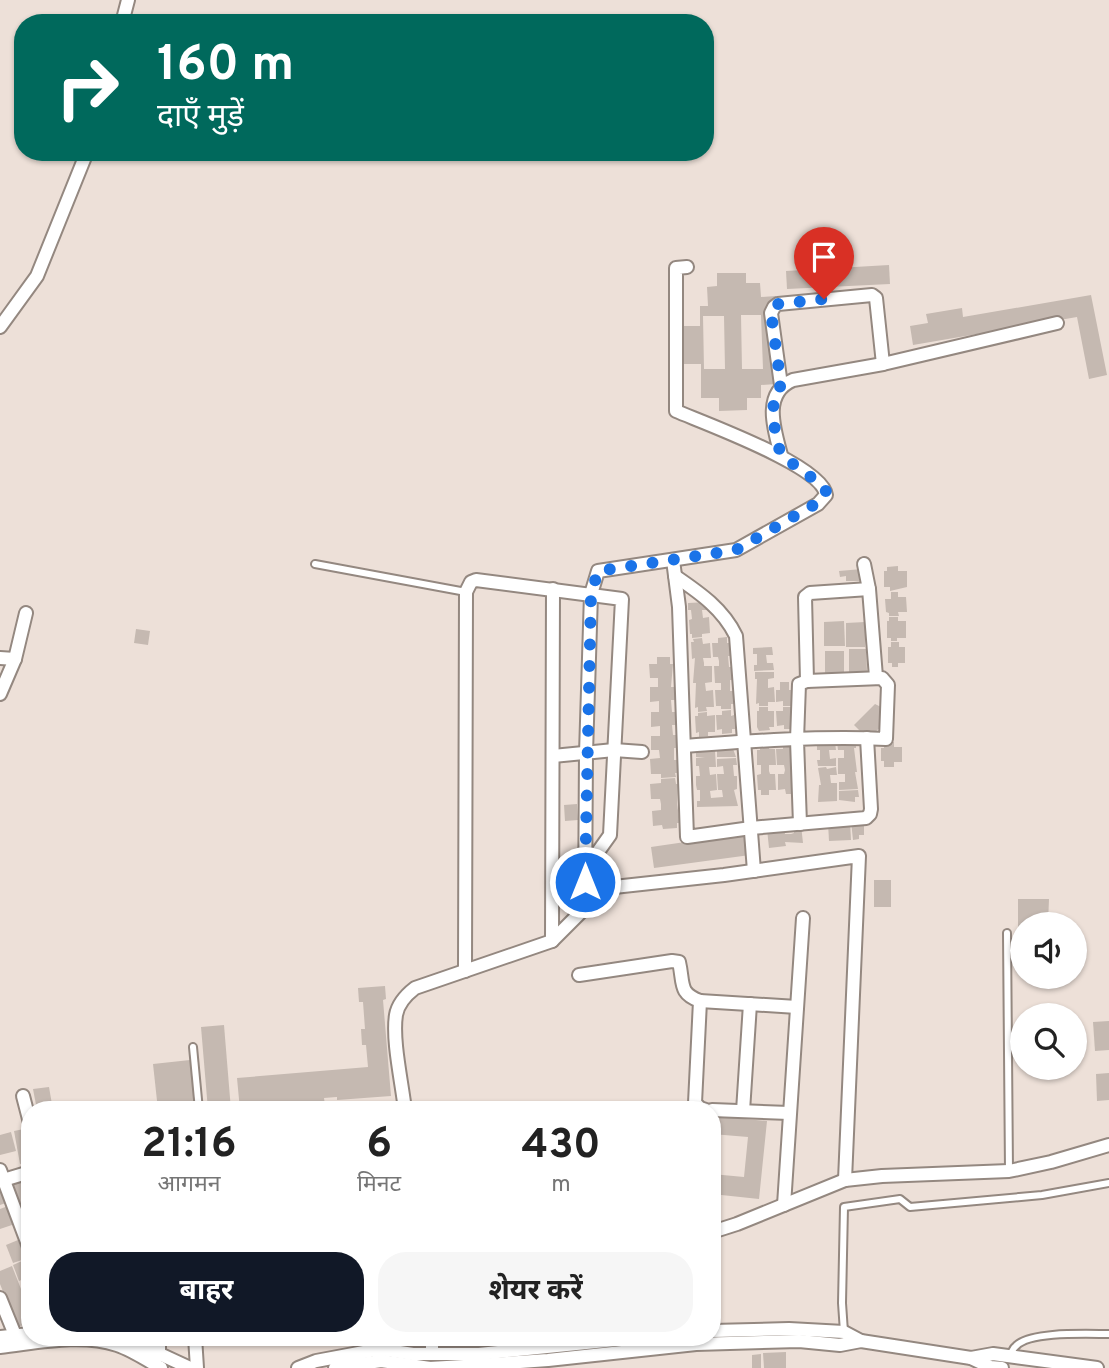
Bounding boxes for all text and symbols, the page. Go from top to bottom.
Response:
text: 160 m [157,36,294,98]
icon: right [42,42,133,133]
text: दाएँ मुड़ें [157,98,244,138]
pin [794,227,854,299]
icon: arrive [805,238,843,276]
position arrow [548,845,622,919]
map controls [1010,912,1087,1080]
button: sound [1010,912,1087,989]
button: search [1010,1003,1087,1080]
text: 21:16 [141,1119,237,1172]
text: 6 [366,1119,392,1172]
text: 430 [521,1120,601,1173]
text: आगमन [158,1171,221,1200]
text: मिनट [357,1171,401,1200]
text: m [551,1171,571,1200]
button: बाहर [49,1252,364,1332]
button: शेयर करें [378,1252,693,1332]

